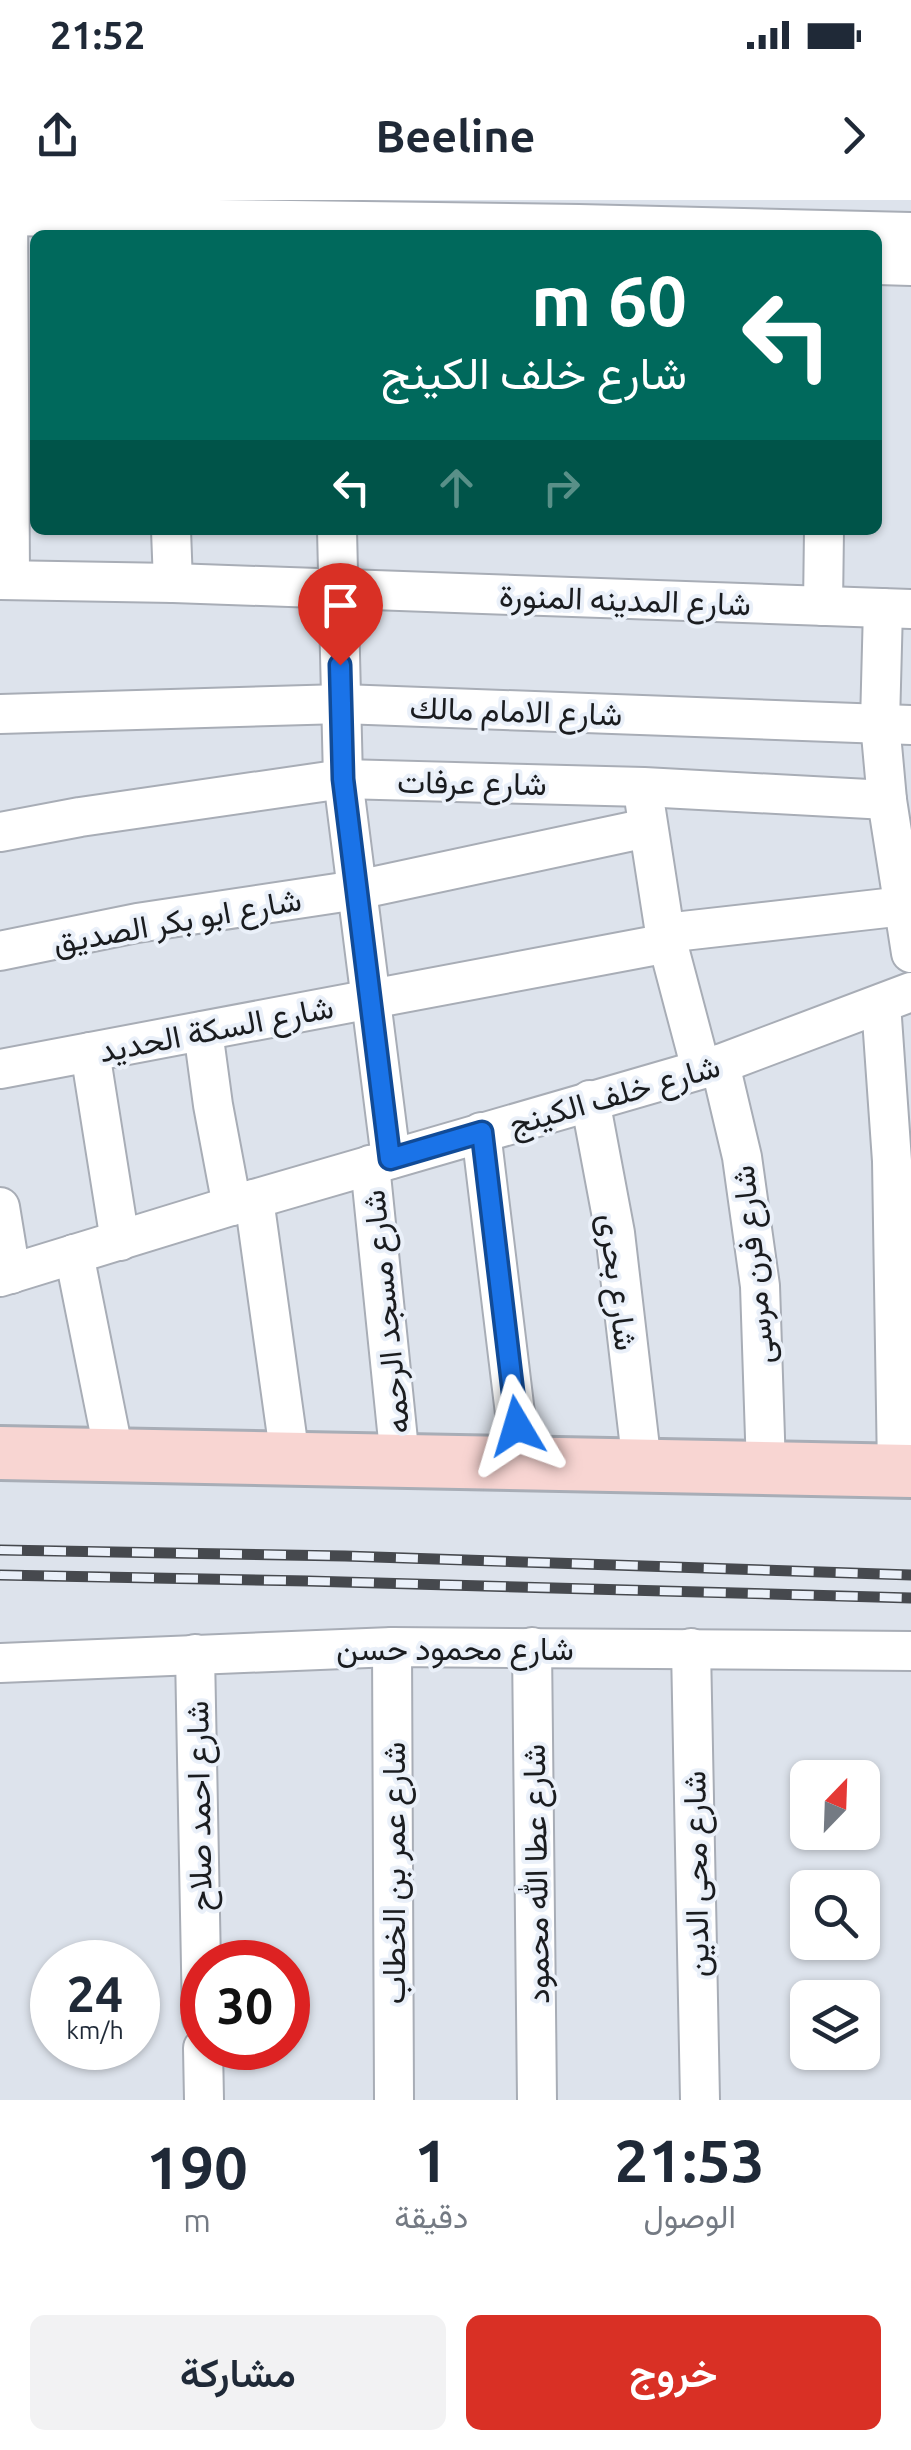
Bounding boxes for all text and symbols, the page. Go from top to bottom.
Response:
text: 21:52 [50,14,145,56]
icon: share [30,108,85,163]
icon: forward [826,108,881,163]
text: Beeline [375,110,536,161]
text: 60 m [531,261,687,339]
icon: left [722,270,852,400]
text: شارع خلف الكينج [381,347,687,398]
icon: left [324,460,379,515]
icon: ahead [429,460,484,515]
icon: right [534,460,589,515]
pin [298,563,383,666]
street label: شارع المدينه المنورة [498,577,751,626]
icon: arrive [313,578,368,633]
street label: شارع الامام مالك [409,688,623,737]
street label: شارع عرفات [397,763,547,806]
street label: شارع ابو بكر الصديق [50,880,305,964]
street label: شارع السكة الحديد [96,988,337,1073]
street label: شارع خلف الكينج [504,1047,725,1146]
street label: شارع فرن مرسى [724,1163,785,1366]
street label: شارع مسجد الرحمه [354,1188,421,1436]
street label: شارع بحرى [588,1211,645,1353]
position arrow [465,1374,569,1478]
street label: شارع محمود حسن [336,1630,574,1671]
street label: شارع احمد صلاح [178,1700,223,1912]
street label: شارع عمر بن الخطاب [375,1742,416,2004]
street label: شارع عطا الله محمود [515,1744,560,2004]
north arrow [790,1760,880,1850]
map controls [790,1760,880,2070]
street label: شارع محى الدين [675,1770,720,1978]
button: search [790,1870,880,1960]
speed limit sign: 30 [180,1940,310,2070]
text: 24 [67,1965,123,2021]
button: layers [790,1980,880,2070]
text: km/h [66,2016,124,2044]
text: 1 [414,2126,448,2193]
text: 21:53 [615,2126,765,2193]
text: 190 [146,2133,248,2200]
text: دقيقة [394,2198,468,2234]
text: الوصول [643,2198,736,2234]
text: m [183,2202,211,2238]
button: مشاركة [30,2315,446,2430]
button: خروج [466,2315,881,2430]

